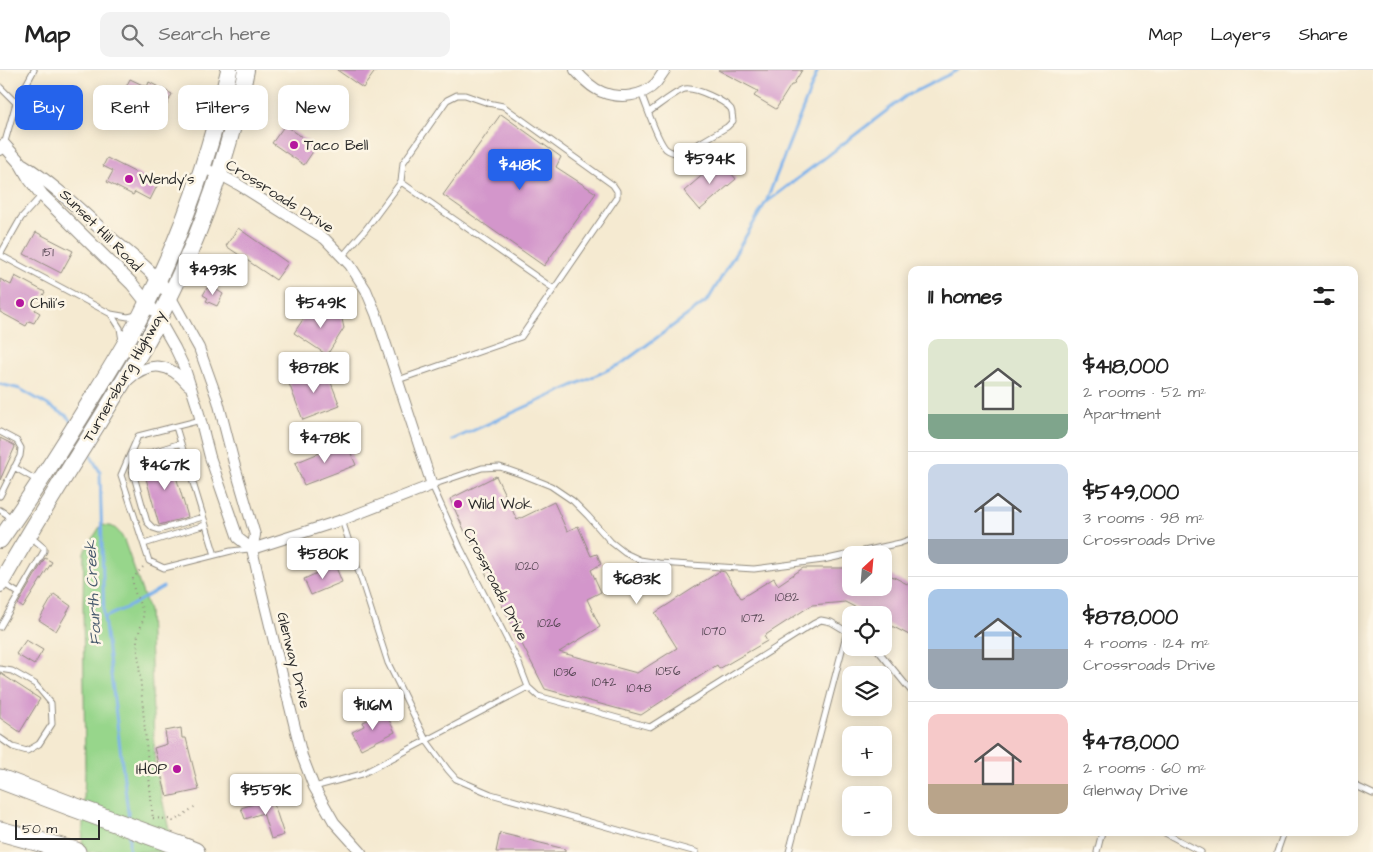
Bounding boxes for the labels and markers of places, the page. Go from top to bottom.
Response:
place label: Taco Bell [304,135,368,156]
marker: Taco Bell [288,139,300,151]
pin: $594K [675,142,745,185]
pin: $418K [485,148,555,191]
place label: Wendy's [139,169,195,191]
marker: Wendy's [123,173,135,185]
pin: $493K [178,254,248,296]
pin: $549K [286,286,356,329]
place label: Chili's [30,293,65,314]
marker: Chili's [14,297,26,309]
pin: $878K [279,352,349,394]
pin: $478K [290,422,360,464]
pin: $467K [130,448,200,491]
place label: Wild Wok [468,494,532,515]
marker: Wild Wok [452,498,464,510]
pin: $580K [288,538,358,580]
pin: $683K [602,562,672,605]
pin: $1.16M [332,688,414,731]
place label: IHOP [136,759,167,780]
marker: IHOP [171,763,183,775]
pin: $559K [231,774,301,816]

